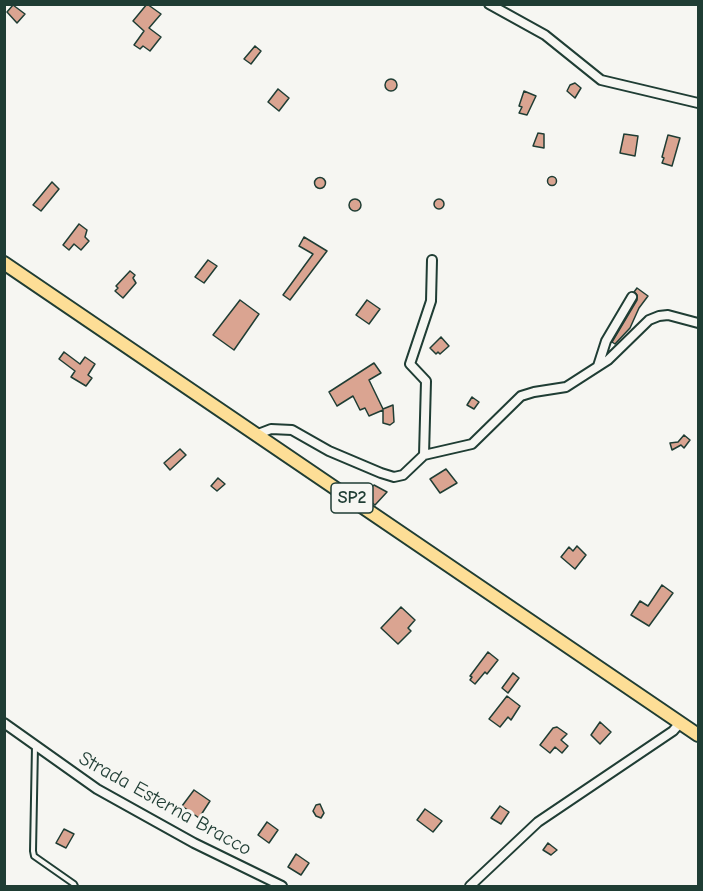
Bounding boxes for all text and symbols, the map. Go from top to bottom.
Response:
road number: SP2 [331,483,373,513]
street label: Strada Esterna Bracco [74,746,256,862]

